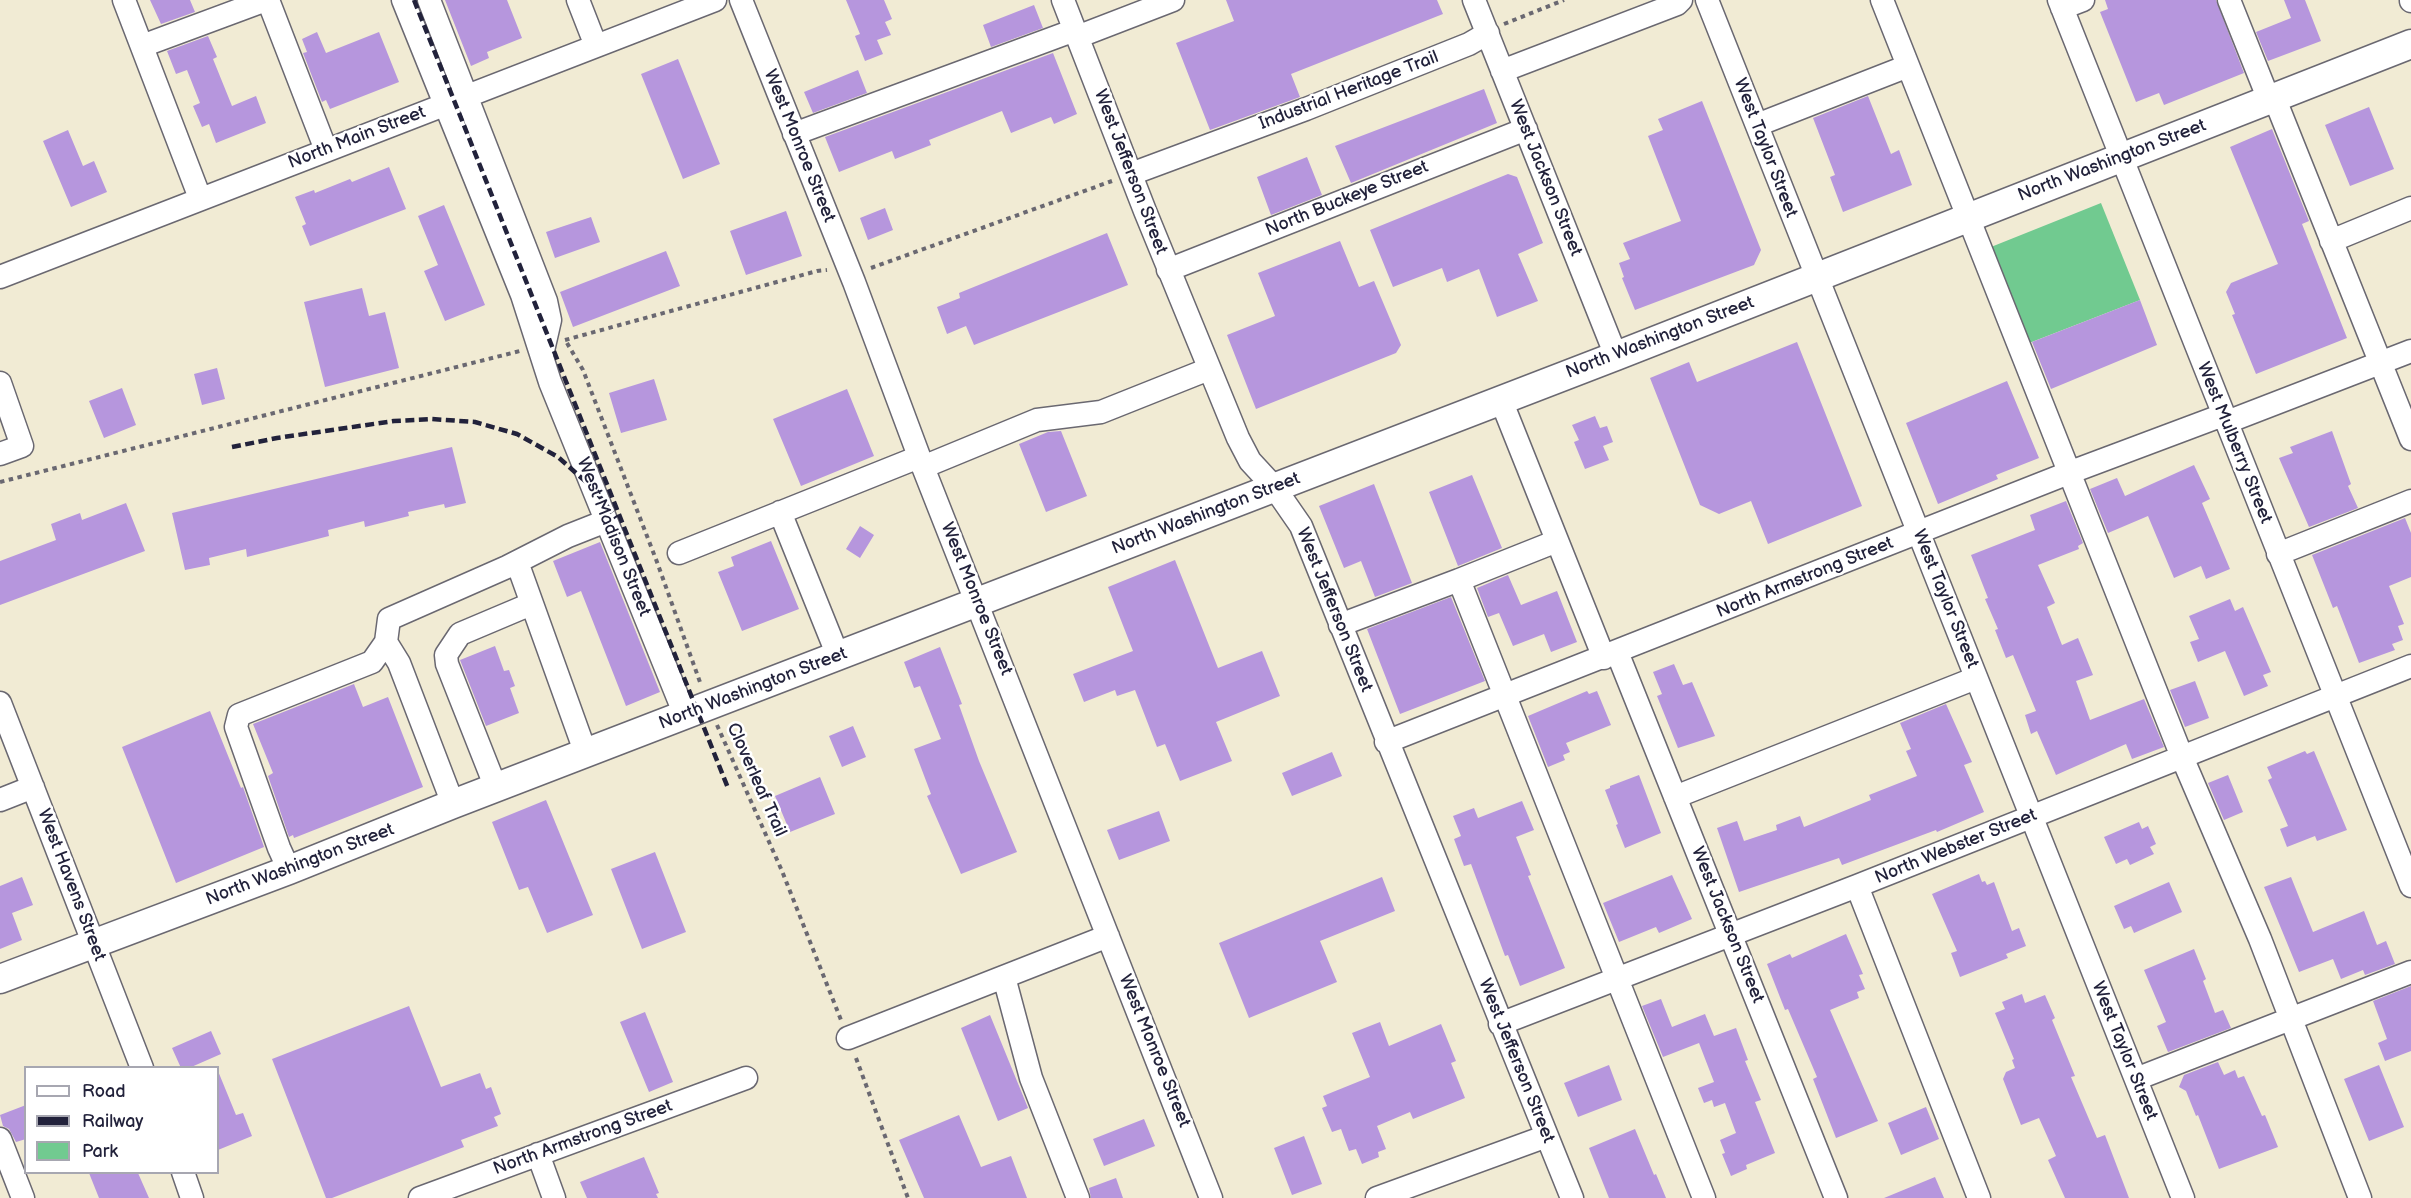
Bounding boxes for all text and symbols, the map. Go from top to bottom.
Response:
street label: Industrial Heritage Trail [1256,47,1442,135]
street label: West Monroe Street [759,67,839,225]
street label: West Taylor Street [1728,75,1802,221]
street label: West Jefferson Street [1089,86,1171,258]
street label: West Jackson Street [1504,97,1586,259]
street label: North Main Street [285,102,429,174]
street label: North Washington Street [2015,115,2209,207]
street label: North Buckeye Street [1262,156,1432,242]
street label: North Washington Street [1563,292,1757,384]
street label: West Mulberry Street [2192,359,2276,527]
street label: West Madison Street [571,455,655,619]
street label: North Washington Street [1109,468,1303,560]
street label: West Monroe Street [936,520,1016,678]
street label: West Jefferson Street [1291,525,1377,695]
street label: West Taylor Street [1907,527,1983,671]
street label: North Armstrong Street [1713,533,1897,623]
street label: North Washington Street [656,643,850,735]
street label: Cloverleaf Trail [721,720,791,840]
street label: North Webster Street [1872,805,2040,889]
street label: West Havens Street [32,806,110,964]
street label: North Washington Street [203,819,397,911]
street label: West Jackson Street [1686,844,1768,1006]
street label: West Monroe Street [1114,972,1194,1130]
street label: West Jefferson Street [1473,976,1559,1146]
street label: West Taylor Street [2086,979,2162,1123]
legend [24,1066,219,1174]
text: Road [82,1081,126,1102]
street label: North Armstrong Street [491,1096,675,1180]
text: Railway [82,1111,144,1132]
text: Park [82,1141,118,1162]

